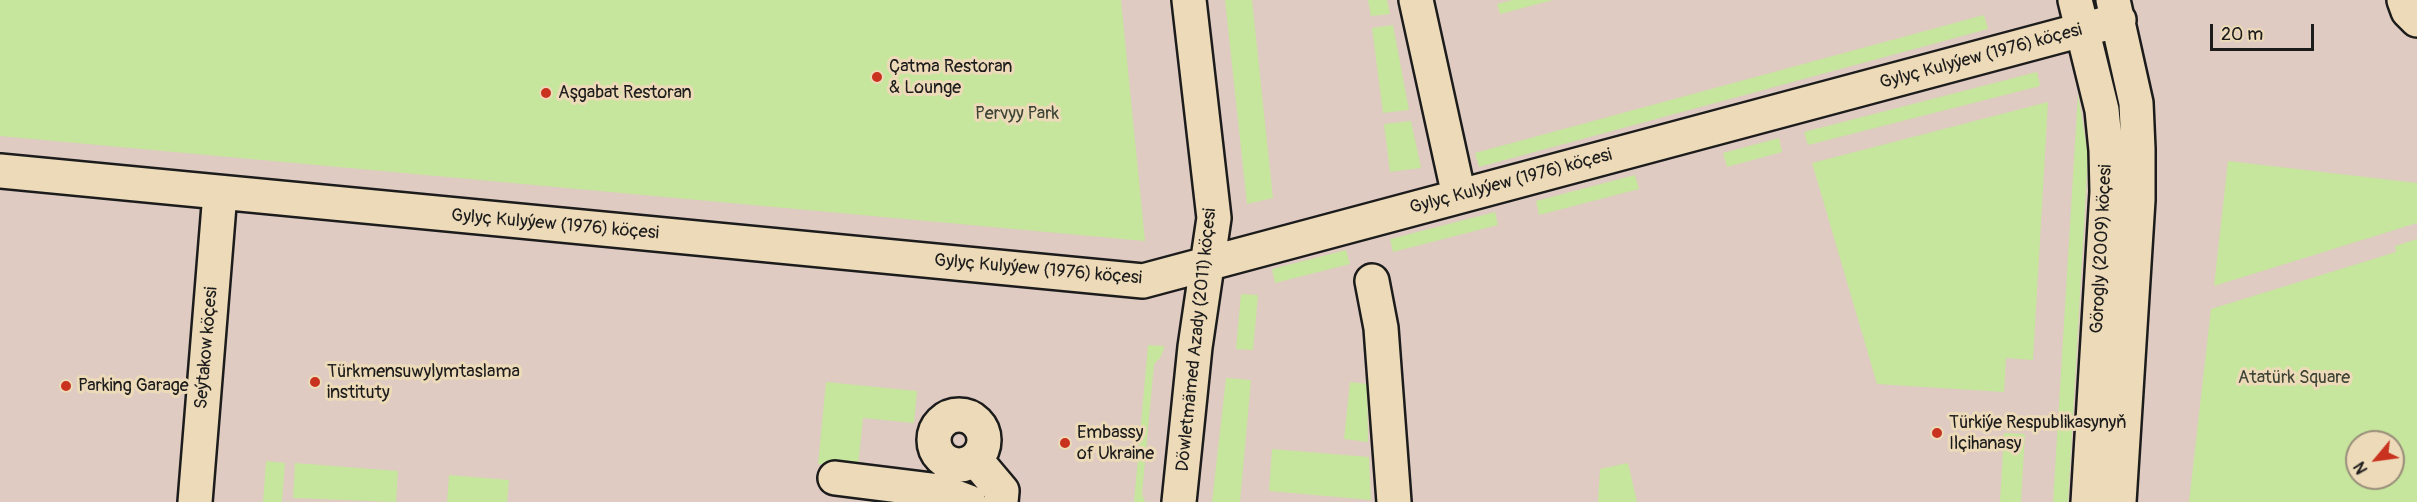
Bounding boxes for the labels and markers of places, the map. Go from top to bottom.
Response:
place label: Çatma Restoran & Lounge [889,56,1012,98]
marker: Çatma Restoran & Lounge [870,70,884,84]
place label: Aşgabat Restoran [558,82,692,104]
marker: Aşgabat Restoran [539,86,553,100]
place label: Türkmensuwylymtaslama instituty [327,361,520,404]
place label: Parking Garage [78,375,189,397]
marker: Türkmensuwylymtaslama instituty [308,375,322,389]
marker: Parking Garage [59,379,73,393]
place label: Türkiýe Respublikasynyň Ilçihanasy [1949,412,2127,454]
place label: Embassy of Ukraine [1077,422,1154,464]
marker: Türkiýe Respublikasynyň Ilçihanasy [1930,426,1944,440]
marker: Embassy of Ukraine [1058,436,1072,450]

